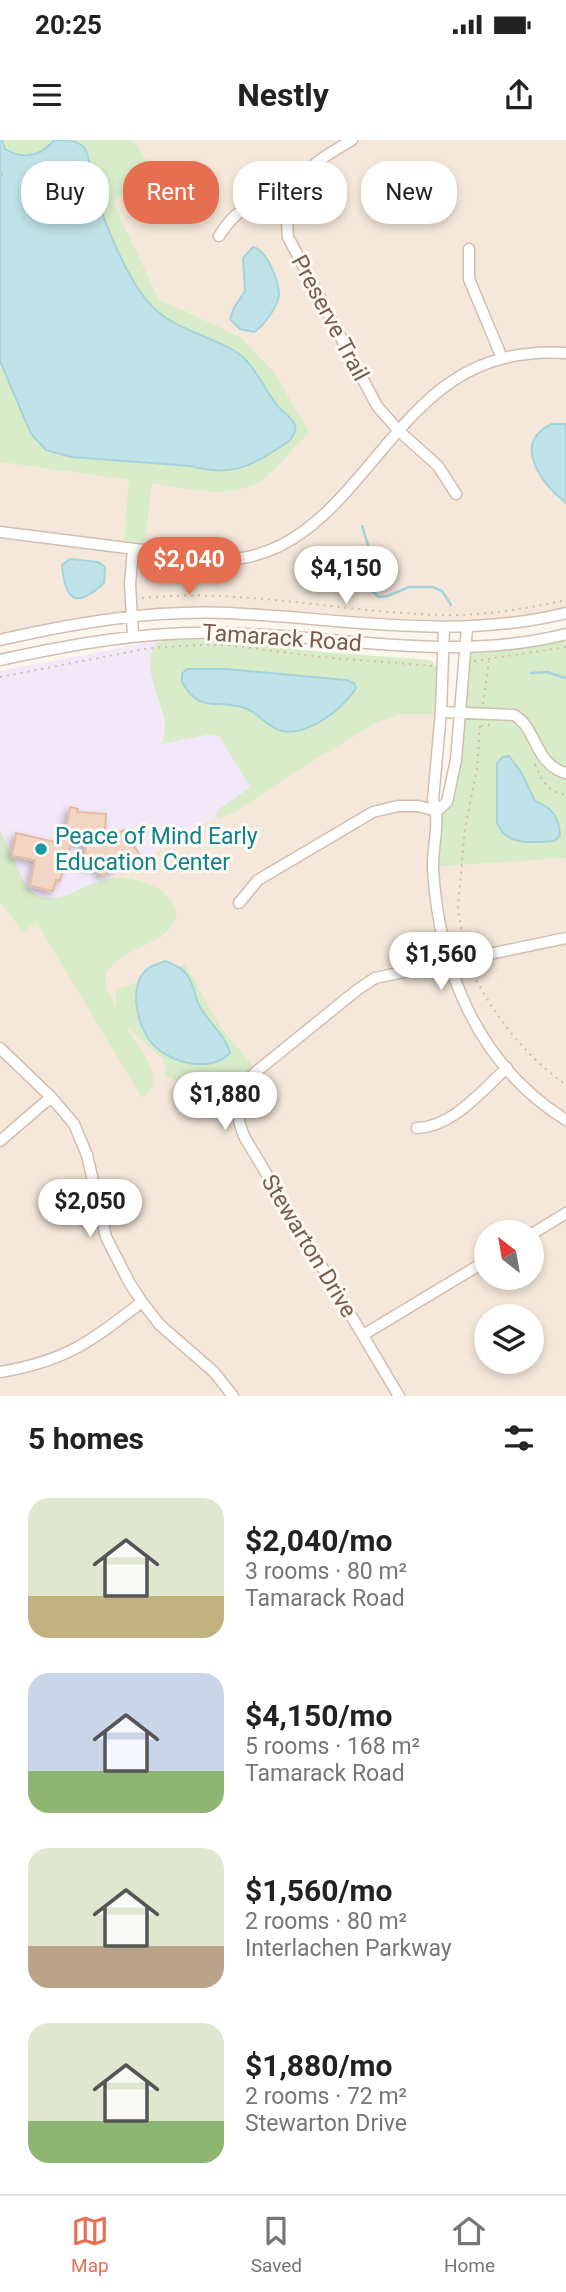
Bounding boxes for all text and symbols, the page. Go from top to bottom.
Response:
text: 20:25 [35,10,102,40]
icon: menu [28,76,66,114]
text: Nestly [237,76,329,114]
icon: share [500,76,538,114]
chip: Buy [21,161,109,224]
chip: Rent [123,161,219,224]
chip: Filters [233,161,347,224]
chip: New [361,161,457,224]
street label: Preserve Trail [286,250,374,386]
pin: $2,040 [132,538,246,597]
text: $2,040 [153,546,225,573]
pin: $4,150 [289,546,403,606]
text: $4,150 [310,555,382,582]
street label: Tamarack Road [201,619,363,657]
place label: Peace of Mind Early Education Center [55,823,258,876]
marker: Peace of Mind Early Education Center [33,841,49,857]
pin: $1,560 [384,932,498,992]
text: $1,560 [405,941,477,968]
pin: $1,880 [168,1072,282,1132]
text: $1,880 [189,1081,261,1108]
street label: Stewarton Drive [256,1170,362,1322]
pin: $2,050 [33,1180,147,1239]
text: $2,050 [54,1188,126,1215]
north arrow [474,1220,544,1290]
map controls [474,1220,544,1374]
button: layers [474,1304,544,1374]
icon: filters [500,1419,538,1457]
text: 5 homes [28,1421,144,1456]
text: $2,040/mo [245,1523,393,1558]
icon: home [84,1526,168,1610]
text: 3 rooms · 80 m² [245,1558,407,1585]
text: Tamarack Road [245,1585,405,1612]
text: $4,150/mo [245,1698,393,1733]
icon: home [84,1701,168,1785]
text: 5 rooms · 168 m² [245,1733,420,1760]
text: Tamarack Road [245,1760,405,1787]
text: $1,560/mo [245,1873,393,1908]
icon: home [84,1876,168,1960]
text: 2 rooms · 80 m² [245,1908,407,1935]
text: Interlachen Parkway [245,1935,452,1962]
text: $1,880/mo [245,2048,393,2083]
icon: home [84,2051,168,2135]
text: 2 rooms · 72 m² [245,2083,407,2110]
text: Stewarton Drive [245,2110,407,2137]
tab: Map [71,2212,109,2277]
tab: Saved [251,2212,302,2277]
tab: Home [444,2212,495,2277]

